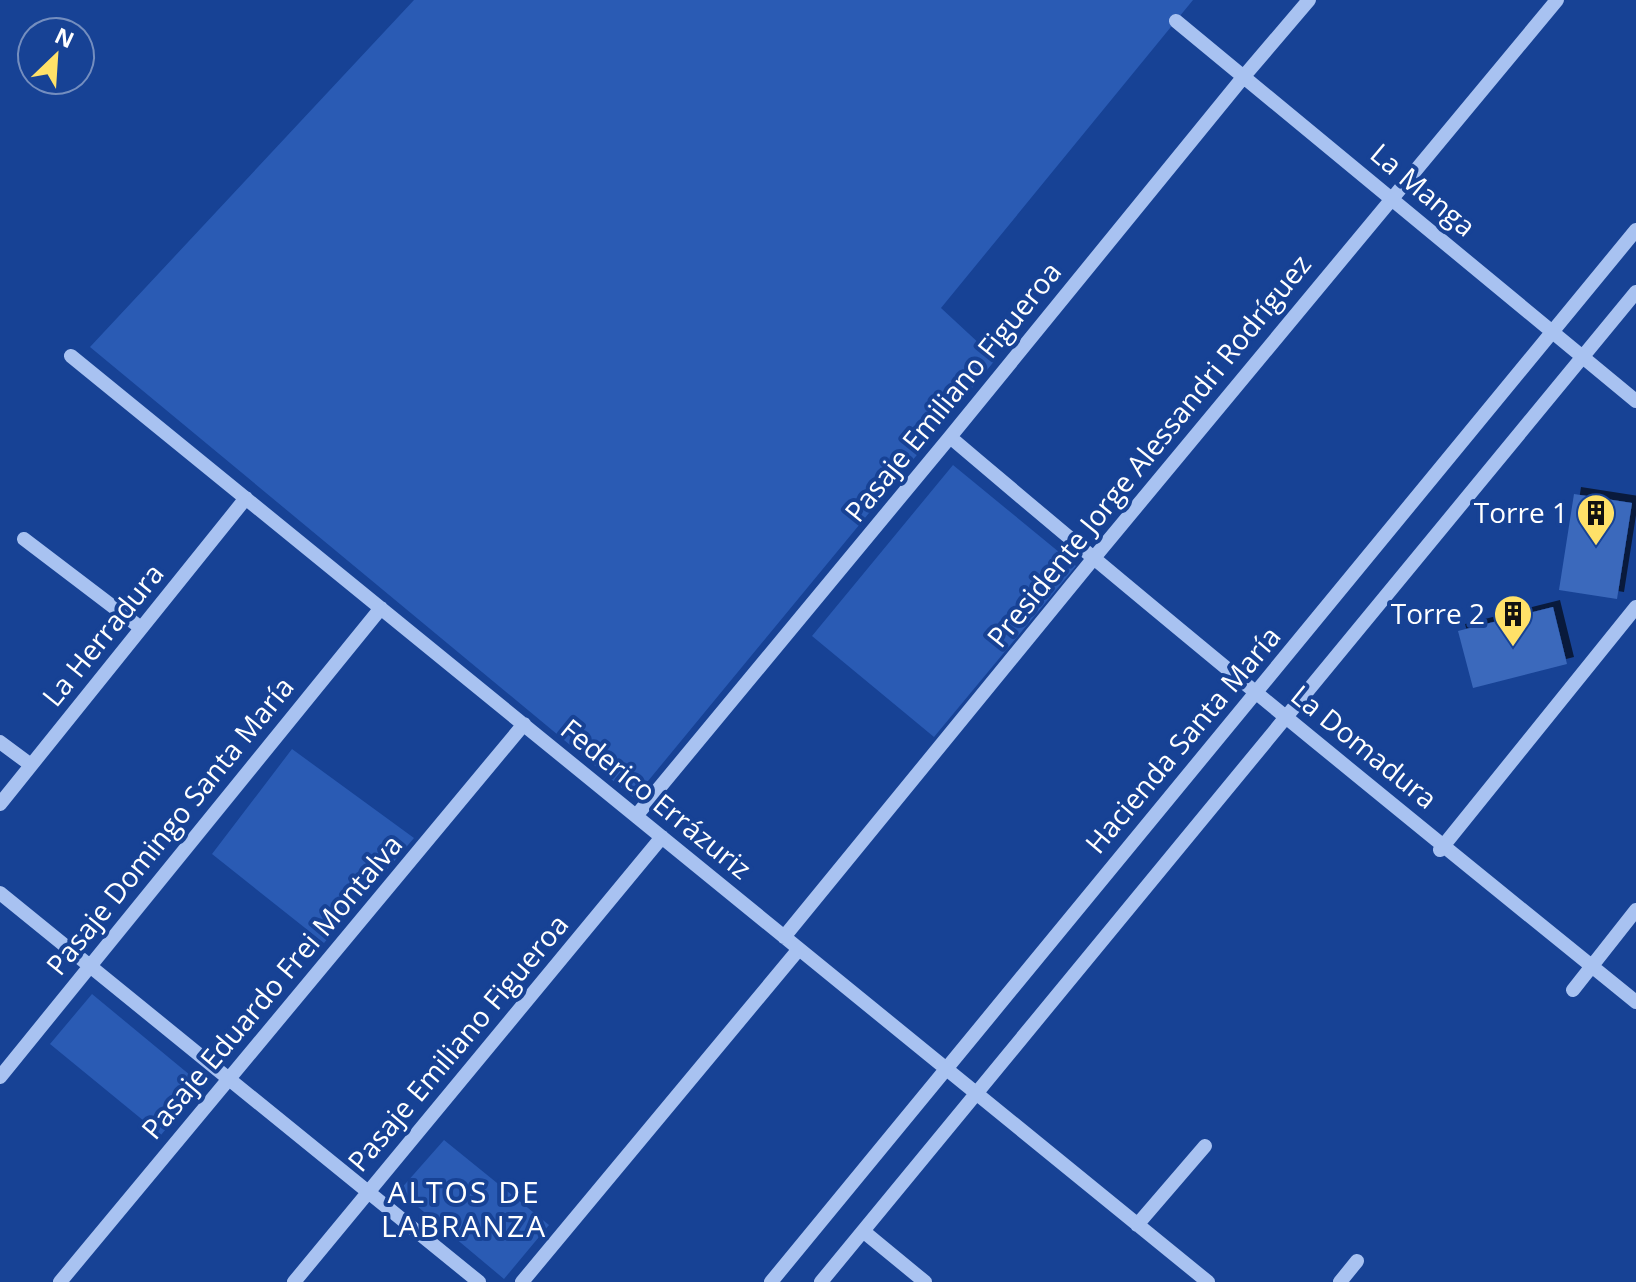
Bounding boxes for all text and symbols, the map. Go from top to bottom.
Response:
north arrow [16,16,96,96]
text: N [50,20,79,54]
street label: La Manga [1363,134,1484,244]
street label: Presidente Jorge Alessandri Rodríguez [978,246,1319,655]
street label: Pasaje Emiliano Figueroa [835,253,1069,529]
building icon: Torre 1 [1575,492,1617,547]
place label: Torre 1 [1474,493,1568,531]
street label: La Herradura [33,555,172,714]
building icon: Torre 2 [1492,593,1534,648]
place label: Torre 2 [1391,594,1485,632]
street label: Hacienda Santa María [1076,618,1288,861]
street label: Pasaje Domingo Santa María [37,668,302,983]
street label: La Domadura [1284,676,1446,817]
street label: Federico Errázuriz [553,710,760,887]
street label: Pasaje Eduardo Frei Montalva [132,826,410,1147]
street label: Pasaje Emiliano Figueroa [338,906,576,1179]
district label: ALTOS DE LABRANZA [381,1171,547,1246]

